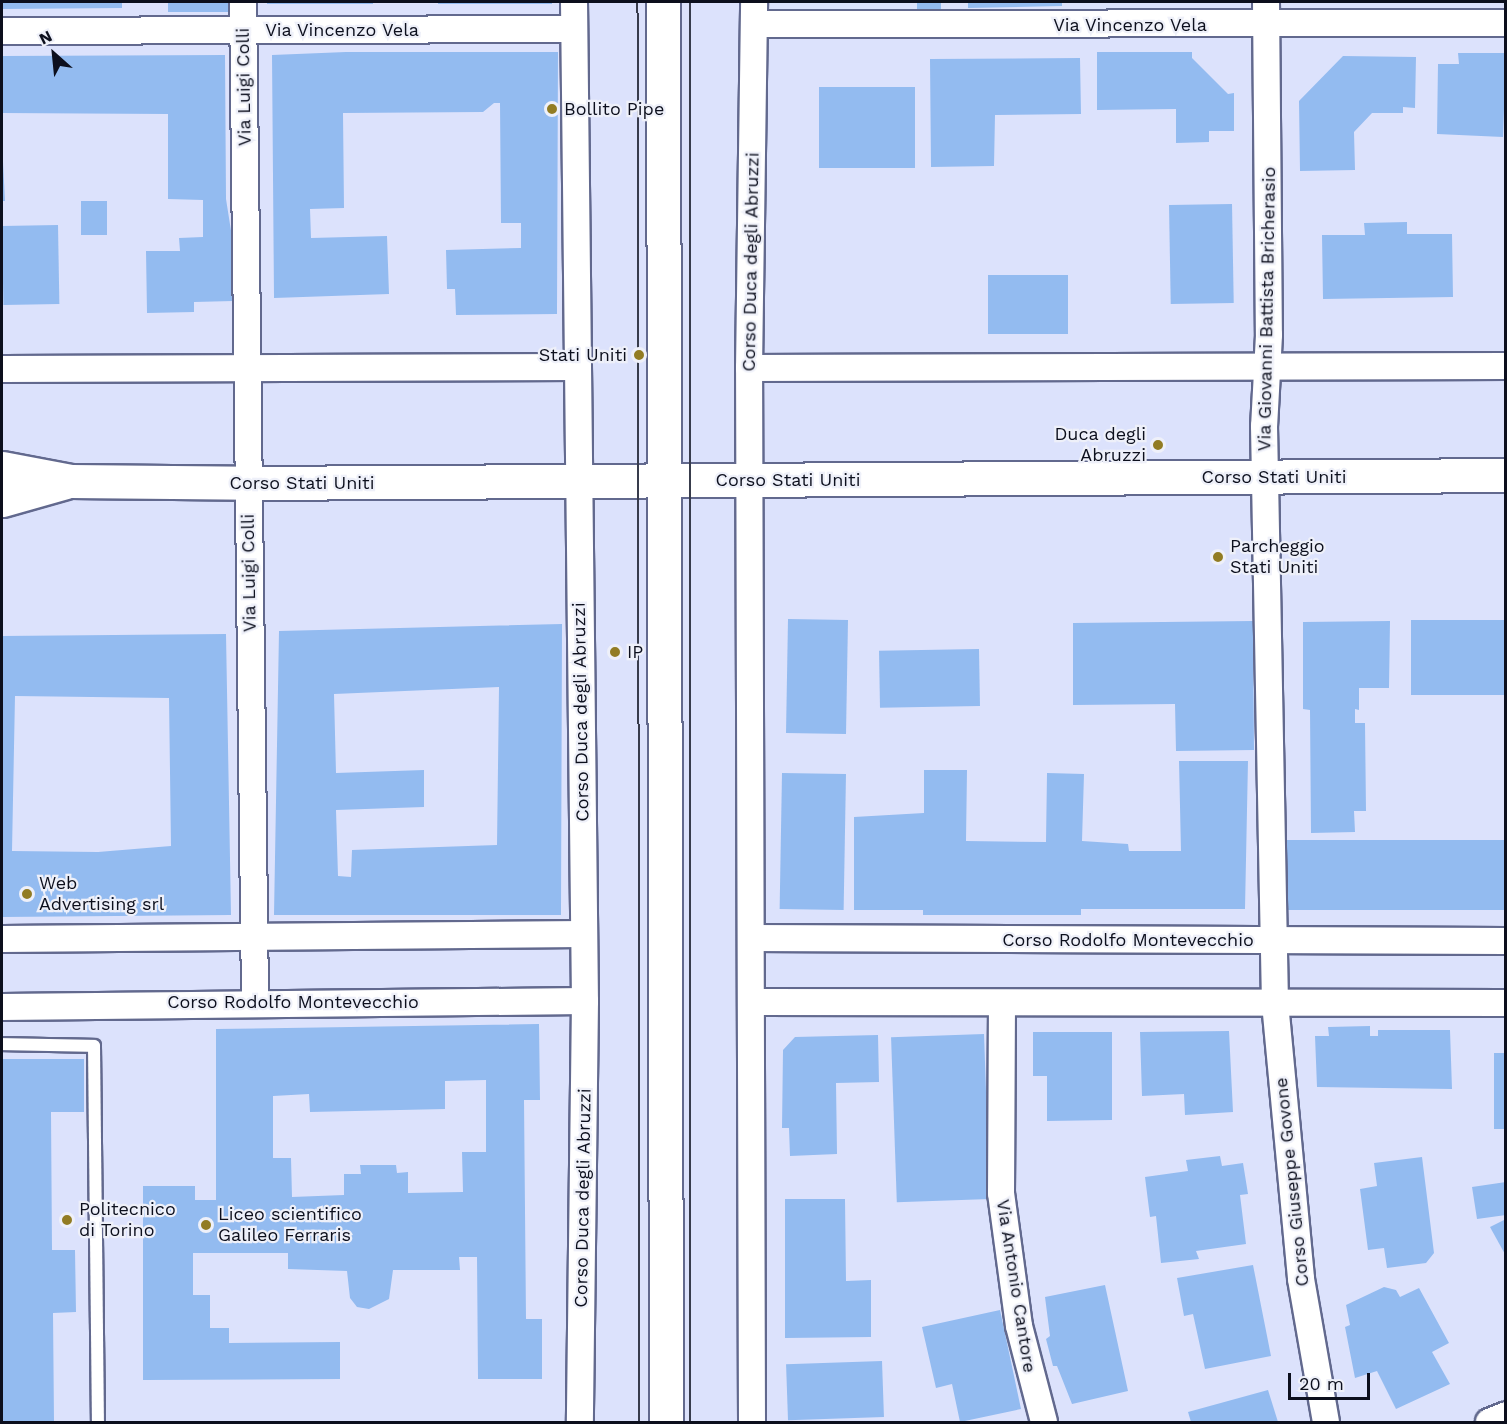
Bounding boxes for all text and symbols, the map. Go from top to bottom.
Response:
street label: Via Vincenzo Vela [1052,14,1208,36]
street label: Via Vincenzo Vela [264,19,420,41]
north arrow [24,24,84,84]
text: N [36,26,55,49]
street label: Via Luigi Colli [232,27,256,147]
place label: Bollito Pipe [564,98,664,120]
marker: Bollito Pipe [545,102,559,116]
street label: Corso Duca degli Abruzzi [738,152,764,372]
street label: Via Giovanni Battista Bricherasio [1254,166,1280,452]
place label: Stati Uniti [539,344,627,366]
marker: Stati Uniti [632,348,646,362]
place label: Duca degli Abruzzi [1054,424,1146,466]
marker: Duca degli Abruzzi [1151,438,1165,452]
street label: Corso Stati Uniti [1202,466,1346,488]
street label: Corso Stati Uniti [716,469,860,491]
street label: Corso Stati Uniti [230,472,374,494]
street label: Via Luigi Colli [237,513,261,633]
place label: Parcheggio Stati Uniti [1230,536,1325,578]
marker: Parcheggio Stati Uniti [1211,550,1225,564]
street label: Corso Duca degli Abruzzi [568,602,594,822]
place label: IP [627,641,643,663]
marker: IP [608,645,622,659]
place label: Web Advertising srl [39,873,164,916]
marker: Web Advertising srl [20,887,34,901]
street label: Corso Rodolfo Montevecchio [1002,929,1254,951]
street label: Corso Rodolfo Montevecchio [167,991,419,1013]
street label: Corso Giuseppe Govone [1270,1076,1314,1288]
street label: Corso Duca degli Abruzzi [570,1088,596,1308]
street label: Via Antonio Cantore [992,1197,1040,1375]
place label: Politecnico di Torino [79,1199,176,1242]
place label: Liceo scientifico Galileo Ferraris [218,1204,362,1246]
marker: Politecnico di Torino [60,1213,74,1227]
marker: Liceo scientifico Galileo Ferraris [199,1218,213,1232]
scale bar [1291,1361,1374,1399]
text: 20 m [1299,1373,1344,1394]

